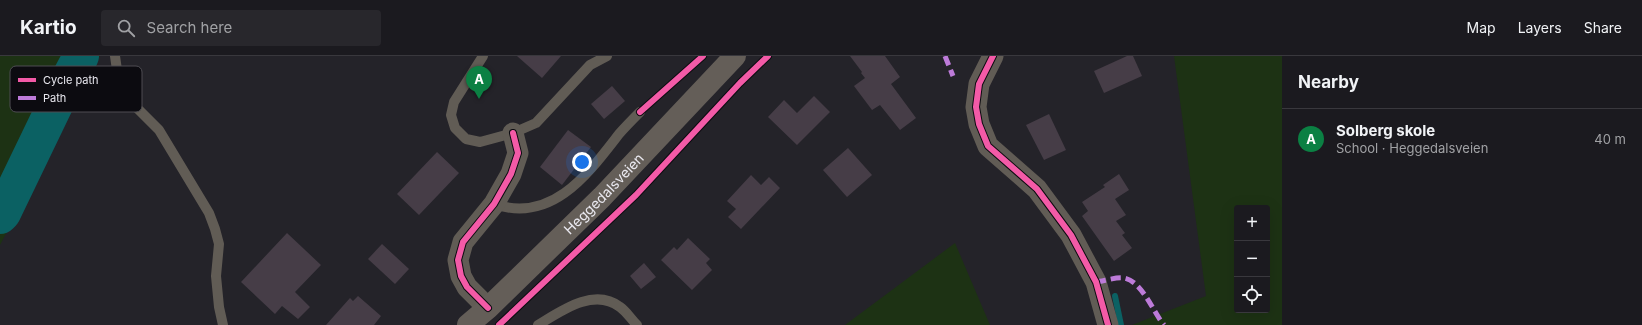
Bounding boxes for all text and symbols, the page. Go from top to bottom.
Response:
search box [101,10,381,46]
text: Kartio [20,16,77,39]
icon: search [115,17,137,39]
text: Search here [147,18,232,37]
text: Map [1467,19,1496,36]
text: Layers [1518,19,1562,36]
text: Share [1584,19,1622,36]
legend [10,66,142,112]
pin: A [466,66,492,99]
text: Nearby [1298,72,1359,92]
text: Cycle path [43,73,99,87]
text: Path [43,91,66,105]
text: Solberg skole [1336,121,1435,140]
text: A [1306,131,1316,147]
text: 40 m [1594,131,1626,147]
text: School · Heggedalsveien [1336,140,1488,156]
street label: Heggedalsveien [560,149,647,237]
your location [572,152,592,172]
map controls [1234,205,1270,313]
button: + [1234,205,1270,241]
button: − [1234,241,1270,277]
button: locate [1234,277,1270,313]

